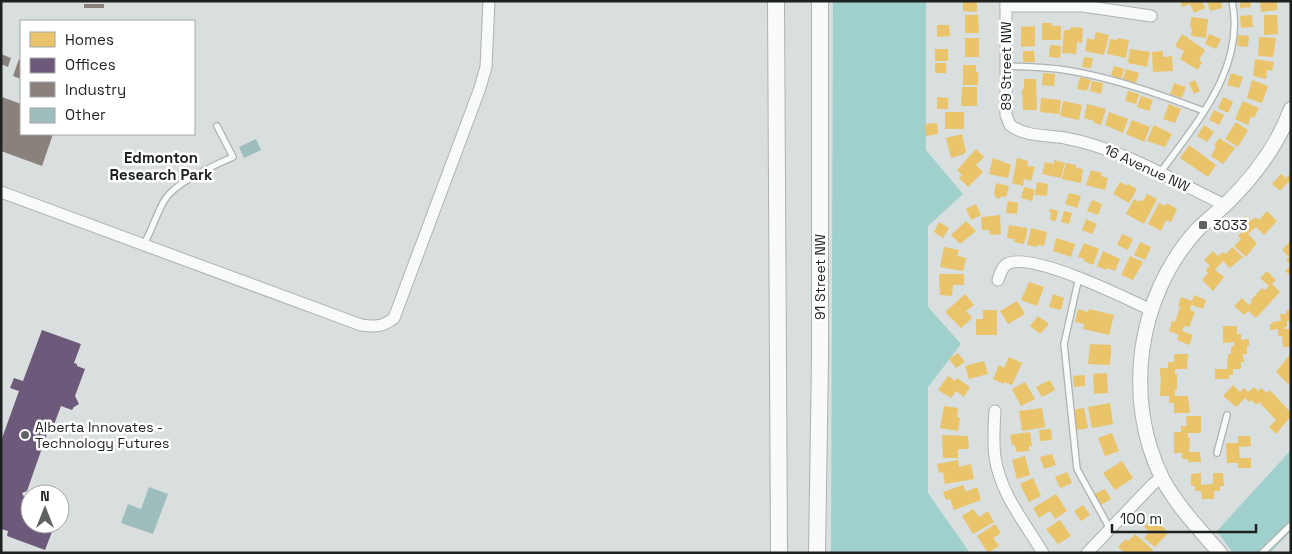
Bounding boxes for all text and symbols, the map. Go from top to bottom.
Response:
legend [20,20,195,135]
street label: 89 Street NW [997,22,1015,110]
text: Homes [65,30,114,49]
text: Offices [65,55,116,74]
text: Industry [65,80,126,99]
text: Other [65,105,106,124]
street label: 16 Avenue NW [1101,140,1193,196]
district label: Edmonton Research Park [110,148,213,184]
place label: 3033 [1213,216,1247,234]
marker: 3033 [1197,219,1209,231]
street label: 91 Street NW [811,234,829,320]
place label: Alberta Innovates - Technology Futures [35,418,169,452]
marker: Alberta Innovates - Technology Futures [19,429,31,441]
north arrow [20,484,70,534]
text: N [40,487,50,505]
scale bar [1112,502,1256,534]
text: 100 m [1120,509,1162,528]

